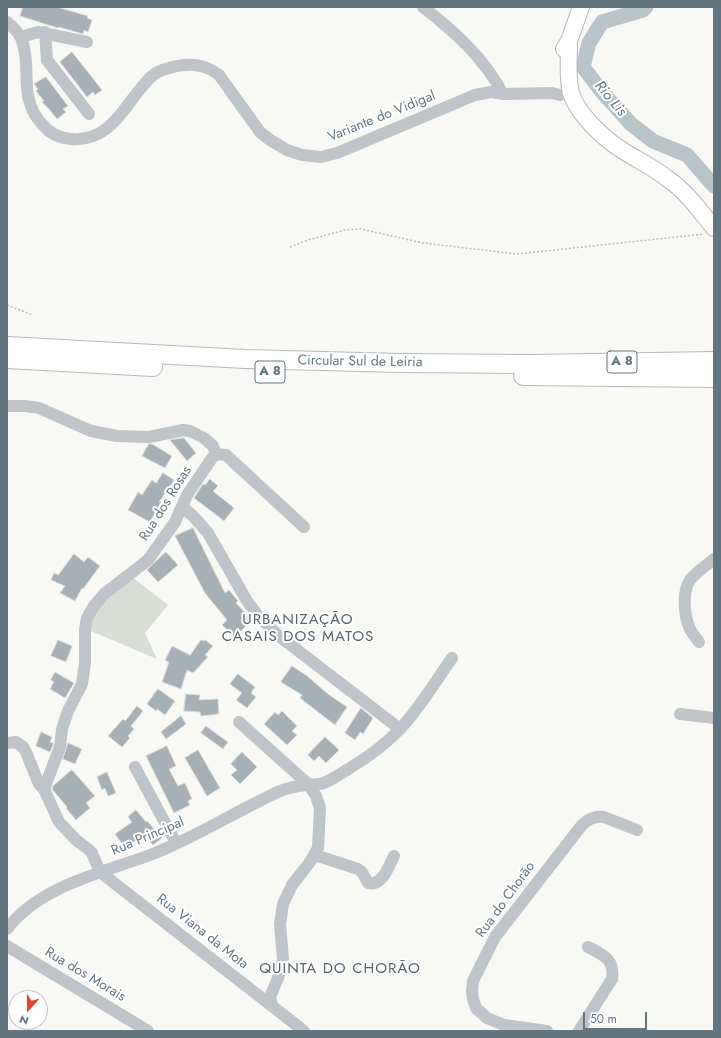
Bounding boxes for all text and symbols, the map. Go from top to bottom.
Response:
water label: Rio Lis [590,78,630,120]
street label: Variante do Vidigal [326,88,438,146]
road number: A 8 [607,351,637,373]
street label: Circular Sul de Leiria [297,353,423,371]
road number: A 8 [255,361,285,383]
street label: Rua dos Rosas [136,463,196,545]
district label: URBANIZAÇÃO CASAIS DOS MATOS [222,611,374,646]
street label: Rua Principal [109,814,187,860]
street label: Rua do Chorão [473,859,539,941]
street label: Rua Viana da Mota [153,891,251,973]
street label: Rua dos Morais [42,944,128,1006]
district label: QUINTA DO CHORÃO [259,960,421,978]
north arrow [8,990,48,1030]
scale bar [585,1004,649,1030]
text: 50 m [590,1010,617,1028]
text: N [17,1011,31,1029]

